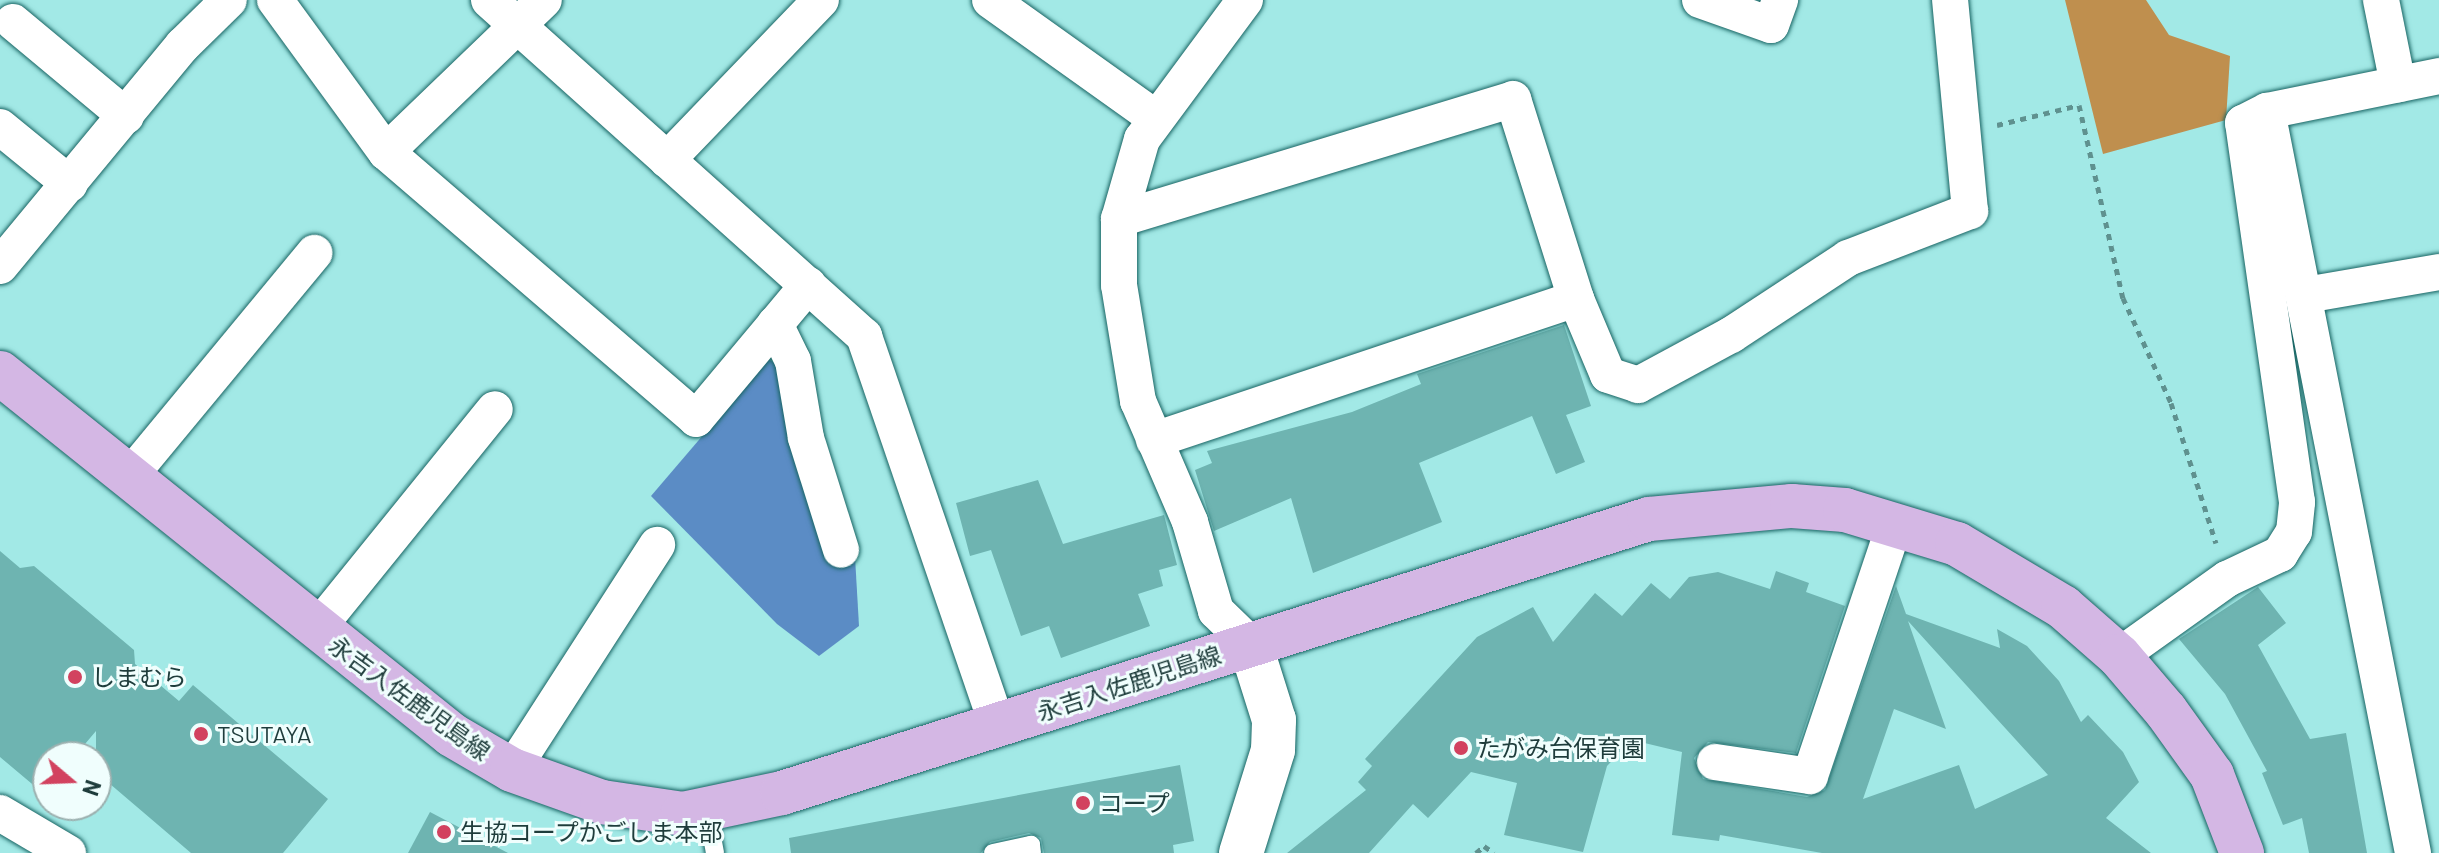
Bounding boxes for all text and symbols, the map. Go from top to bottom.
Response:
street label: 永吉入佐鹿児島線 [324,630,496,766]
street label: 永吉入佐鹿児島線 [1033,640,1225,726]
place label: しまむら [91,663,187,691]
marker: しまむら [66,668,84,686]
place label: TSUTAYA [217,720,312,748]
marker: TSUTAYA [192,725,210,743]
place label: たがみ台保育園 [1477,734,1645,762]
marker: たがみ台保育園 [1452,739,1470,757]
north arrow [32,741,112,821]
text: N [78,777,107,799]
place label: コープ [1099,789,1171,817]
marker: コープ [1074,794,1092,812]
place label: 生協コープかごしま本部 [460,818,724,846]
marker: 生協コープかごしま本部 [435,823,453,841]

